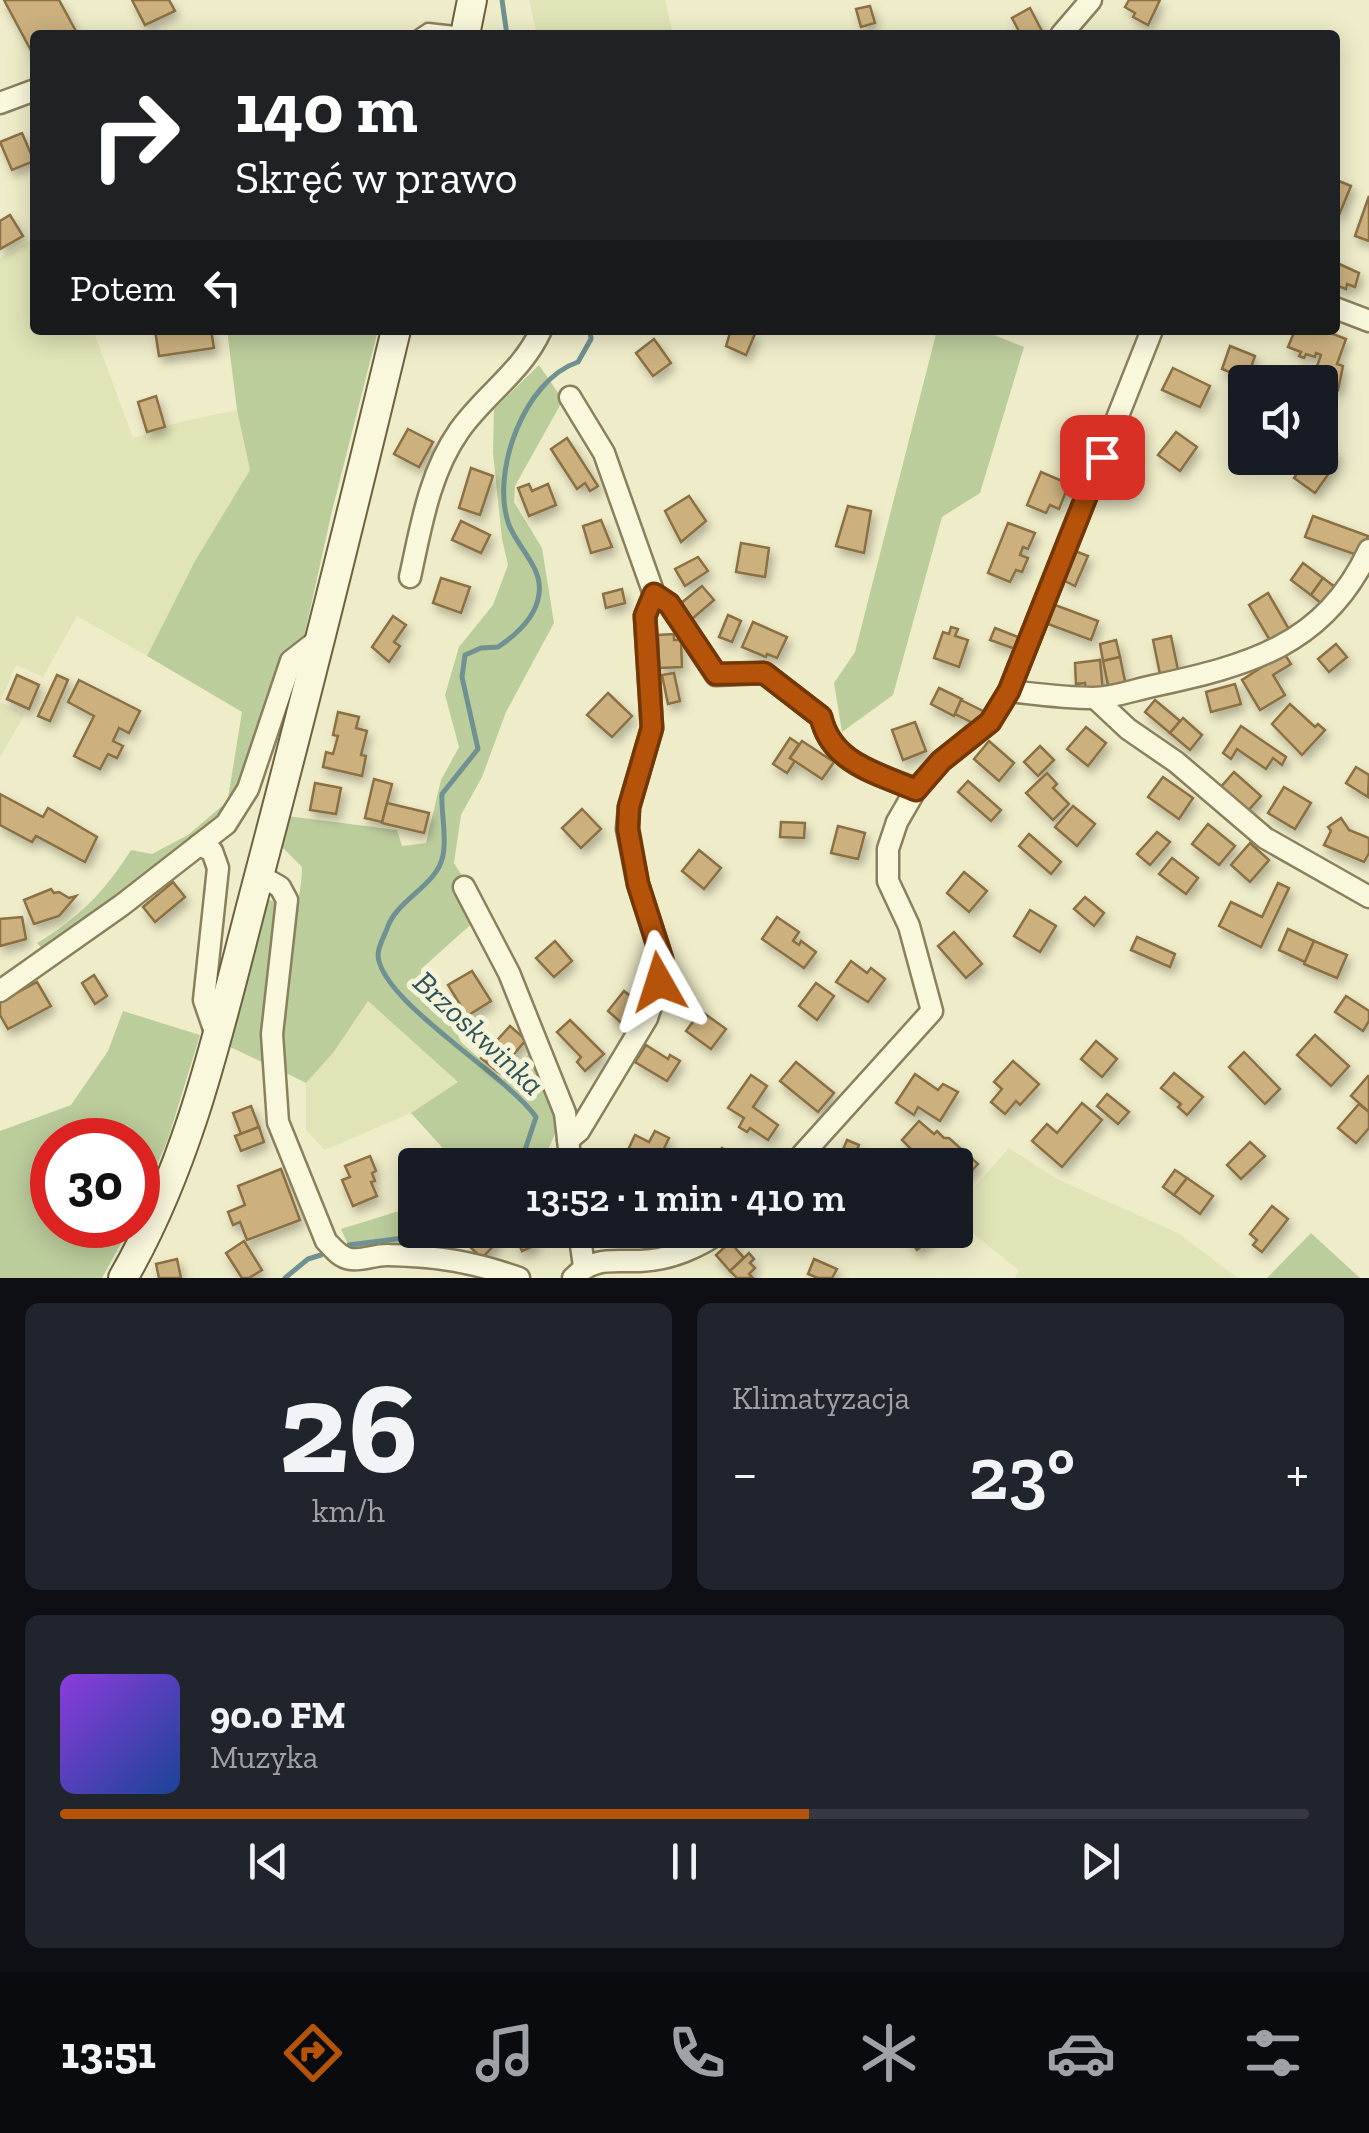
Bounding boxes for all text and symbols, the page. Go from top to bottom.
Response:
text: 140 m [235,66,418,150]
icon: right [70,70,200,200]
text: Skręć w prawo [235,151,518,205]
icon: left [195,260,250,315]
text: Potem [70,265,175,311]
map controls [1228,365,1338,475]
button: sound [1228,365,1338,475]
pin [1060,415,1145,500]
icon: arrive [1075,430,1130,485]
position arrow [607,930,711,1034]
water label: Brzoskwinka [406,963,552,1103]
speed limit sign: 30 [30,1118,160,1248]
text: 13:52 · 1 min · 410 m [526,1175,845,1221]
text: 26 [279,1349,418,1505]
text: Klimatyzacja [732,1379,910,1417]
text: 23° [969,1428,1075,1518]
text: − [732,1440,758,1506]
text: + [1286,1440,1309,1506]
text: km/h [312,1492,385,1530]
text: 90.0 FM [210,1692,346,1738]
text: Muzyka [210,1738,318,1776]
icon: previous [241,1834,296,1889]
icon: pause [657,1834,712,1889]
icon: next [1073,1834,1128,1889]
icon: directions [278,2018,348,2088]
icon: music [470,2018,540,2088]
icon: phone [662,2018,732,2088]
icon: climate [854,2018,924,2088]
icon: car [1046,2018,1116,2088]
icon: filters [1238,2018,1308,2088]
text: 13:51 [61,2026,156,2080]

